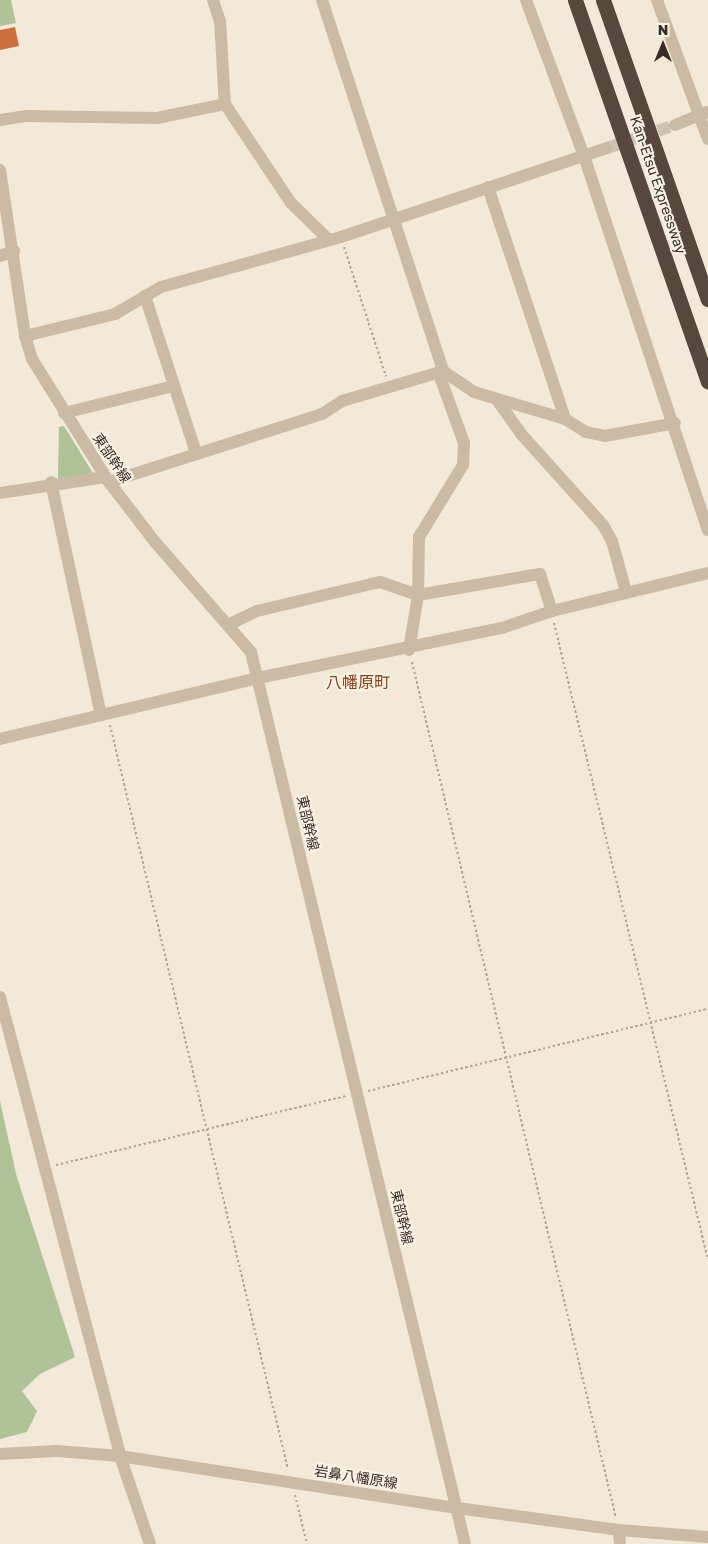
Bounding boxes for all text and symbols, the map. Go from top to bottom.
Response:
north arrow [638,20,688,70]
text: N [658,21,668,38]
street label: Kan-Etsu Expressway [627,114,689,256]
street label: 東部幹線 [89,430,135,486]
district label: 八幡原町 [326,672,390,692]
street label: 東部幹線 [294,794,322,852]
street label: 東部幹線 [388,1188,416,1246]
street label: 岩鼻八幡原線 [313,1462,399,1492]

